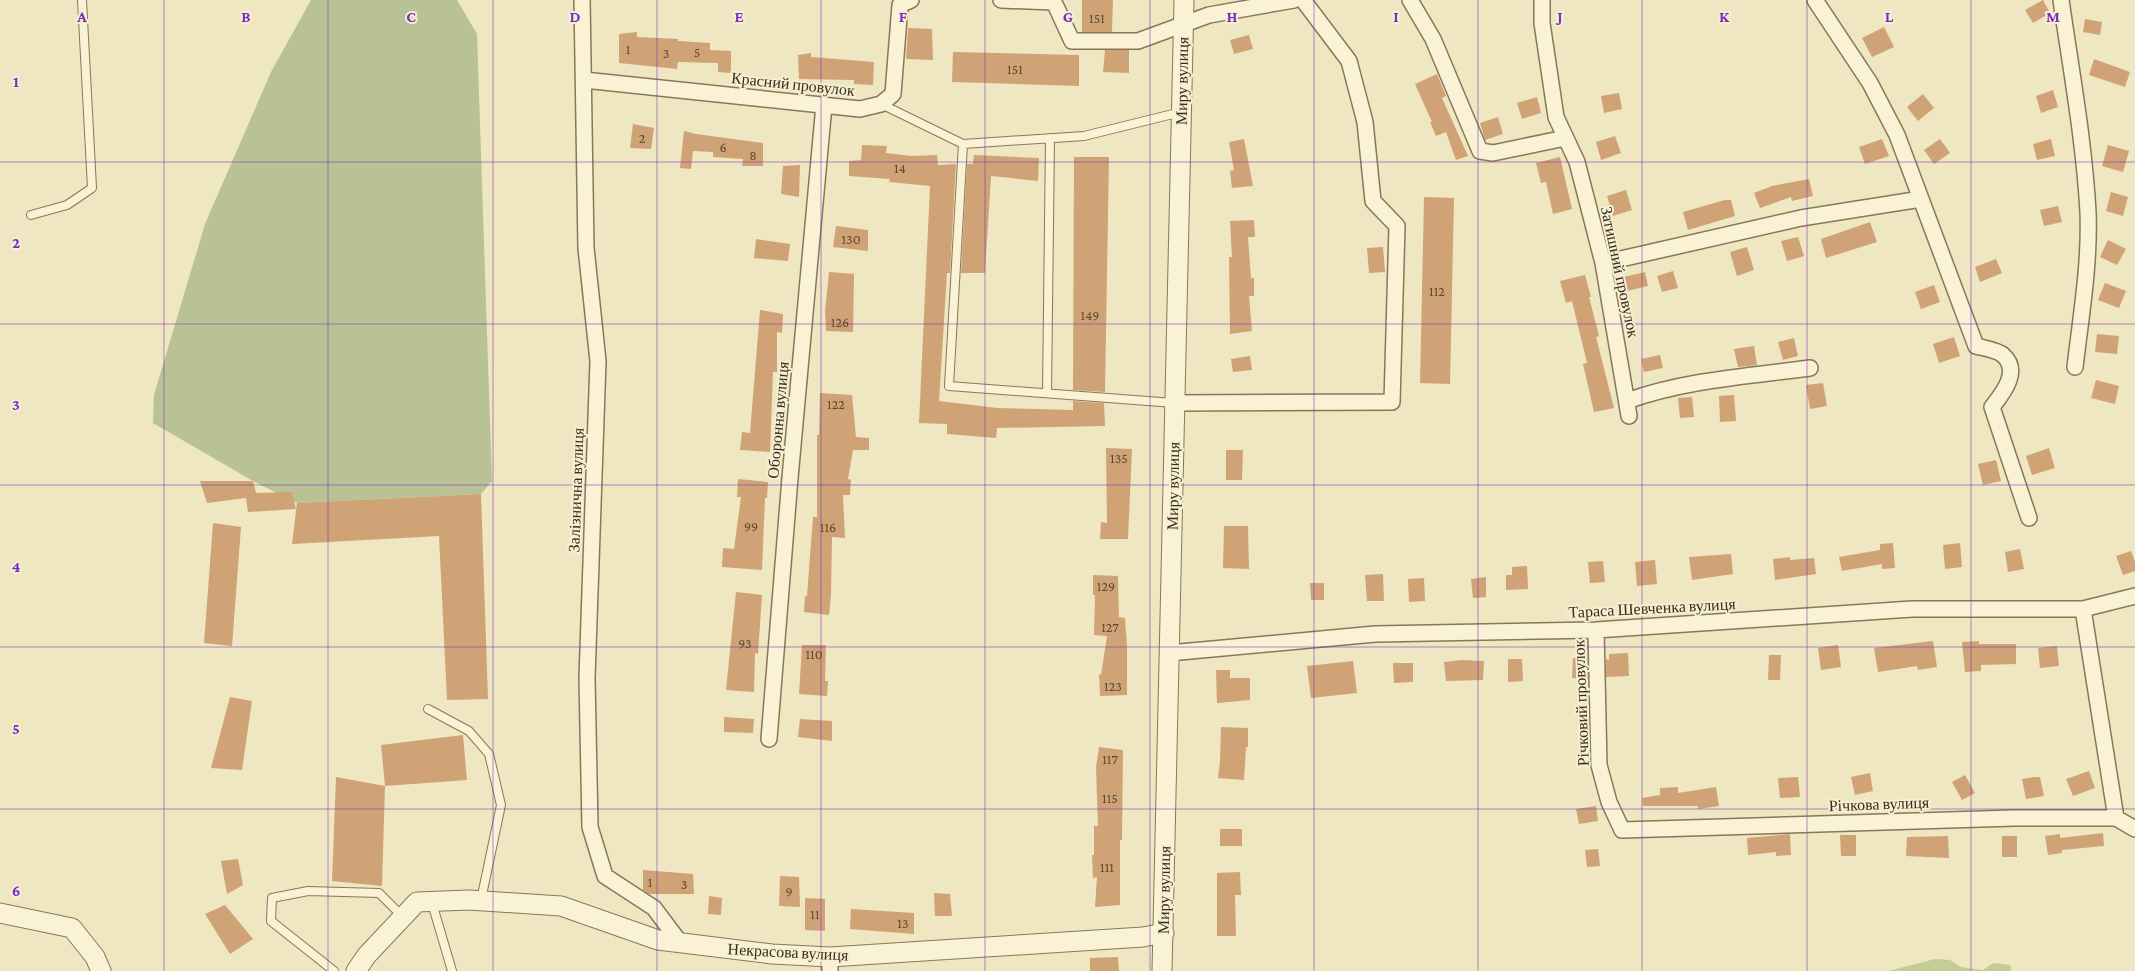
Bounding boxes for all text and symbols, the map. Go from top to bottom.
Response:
text: A [76,8,87,25]
text: B [241,8,251,25]
text: C [406,8,416,25]
text: D [569,8,581,25]
text: E [734,8,744,25]
text: F [899,8,908,25]
text: G [1063,8,1073,25]
text: H [1227,8,1238,25]
text: I [1393,8,1399,25]
text: J [1555,8,1563,25]
text: K [1719,8,1730,25]
text: L [1885,8,1894,25]
text: M [2046,8,2060,25]
house number: 151 [1089,10,1105,26]
street label: Миру вулиця [1173,36,1192,125]
house number: 1 [626,41,631,57]
house number: 5 [694,44,700,60]
house number: 3 [663,45,669,61]
house number: 151 [1007,61,1023,77]
street label: Красний провулок [730,69,856,100]
text: 1 [13,73,19,90]
house number: 2 [639,130,646,146]
house number: 6 [719,139,727,155]
house number: 8 [749,147,757,163]
house number: 14 [894,160,906,176]
street label: Затишний провулок [1597,205,1642,340]
house number: 130 [841,231,861,247]
text: 2 [12,234,20,251]
house number: 112 [1429,283,1445,299]
house number: 149 [1081,307,1099,323]
house number: 126 [831,314,849,330]
street label: Оборонна вулиця [764,360,793,479]
text: 3 [12,396,20,413]
house number: 122 [827,396,845,412]
street label: Залізнична вулиця [565,427,588,553]
street label: Миру вулиця [1164,441,1183,530]
house number: 135 [1110,450,1128,466]
house number: 99 [744,518,758,534]
house number: 116 [820,519,836,535]
text: 4 [12,558,21,575]
house number: 129 [1097,578,1115,594]
street label: Тараса Шевченка вулиця [1568,595,1737,622]
house number: 127 [1101,619,1119,635]
house number: 93 [738,635,752,651]
street label: Річковий провулок [1570,639,1593,767]
house number: 110 [805,646,823,662]
house number: 123 [1104,678,1122,694]
text: 5 [12,720,20,737]
house number: 117 [1102,751,1118,767]
house number: 115 [1102,790,1118,806]
street label: Річкова вулиця [1828,794,1930,815]
street label: Миру вулиця [1155,845,1174,934]
house number: 111 [1100,859,1114,875]
house number: 1 [648,874,653,890]
house number: 3 [681,876,687,892]
text: 6 [12,882,20,899]
house number: 9 [785,883,793,899]
house number: 11 [810,906,820,922]
house number: 13 [897,915,909,931]
street label: Некрасова вулиця [727,940,849,965]

